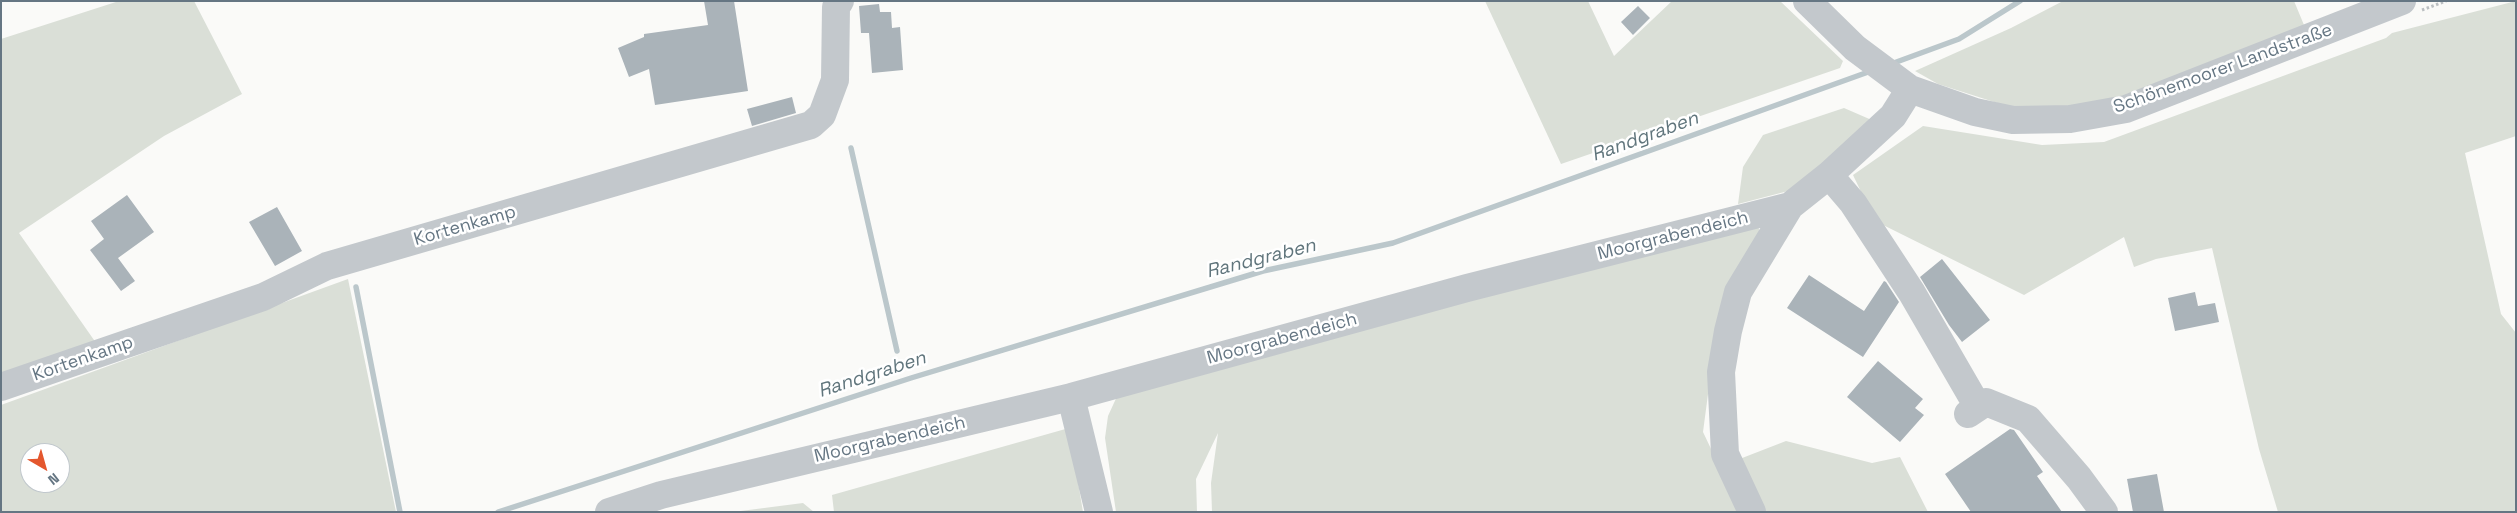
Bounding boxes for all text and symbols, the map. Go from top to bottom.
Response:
street label: Schönemoorer Landstraße [2111,19,2335,119]
water label: Randgraben [1589,107,1701,167]
street label: Kortenkamp [412,201,518,251]
street label: Moorgrabendeich [1595,207,1751,265]
water label: Randgraben [1204,234,1318,284]
street label: Moorgrabendeich [1205,309,1359,369]
street label: Kortenkamp [30,332,136,386]
water label: Randgraben [815,347,929,403]
street label: Moorgrabendeich [812,412,968,468]
north arrow [20,443,70,493]
text: N [44,469,63,489]

